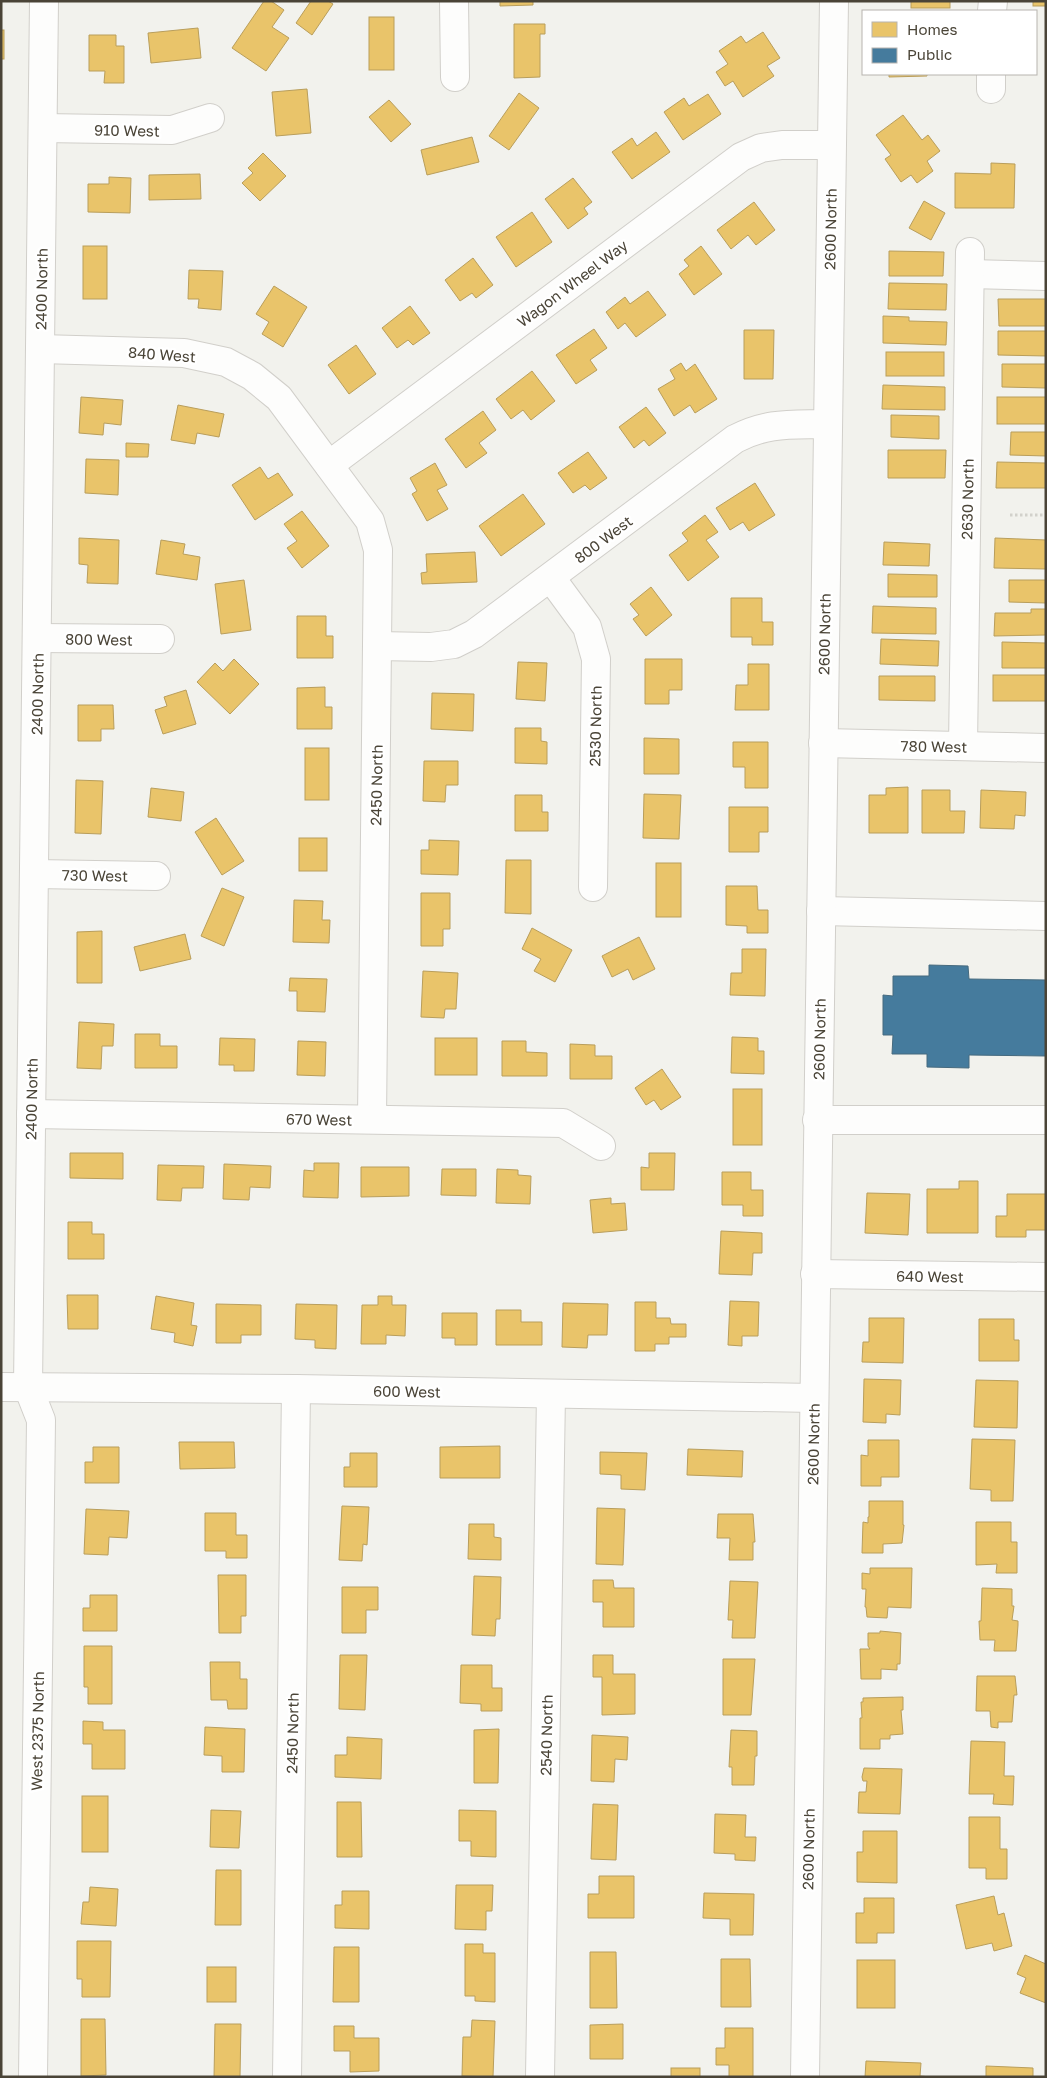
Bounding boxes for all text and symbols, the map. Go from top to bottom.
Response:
legend [862,10,1037,75]
text: Homes [907,20,957,38]
text: Public [907,45,952,63]
street label: 910 West [94,120,160,140]
street label: 2600 North [820,188,840,270]
street label: Wagon Wheel Way [513,235,631,330]
street label: 2400 North [31,248,51,330]
street label: 840 West [128,343,196,365]
street label: 2630 North [957,458,977,540]
street label: 800 West [570,511,636,567]
street label: 2600 North [814,593,834,675]
street label: 800 West [65,629,133,649]
street label: 2400 North [27,653,47,735]
street label: 2530 North [585,685,605,767]
street label: 780 West [901,736,967,756]
street label: 2450 North [366,744,386,826]
street label: 730 West [62,865,128,885]
street label: 2600 North [809,998,829,1080]
street label: 2400 North [21,1058,41,1140]
street label: 670 West [286,1109,352,1129]
street label: 640 West [896,1266,964,1286]
street label: 600 West [373,1381,441,1401]
street label: 2600 North [803,1403,823,1485]
street label: West 2375 North [27,1671,47,1791]
street label: 2450 North [282,1692,302,1774]
street label: 2540 North [536,1694,556,1776]
street label: 2600 North [798,1808,818,1890]

